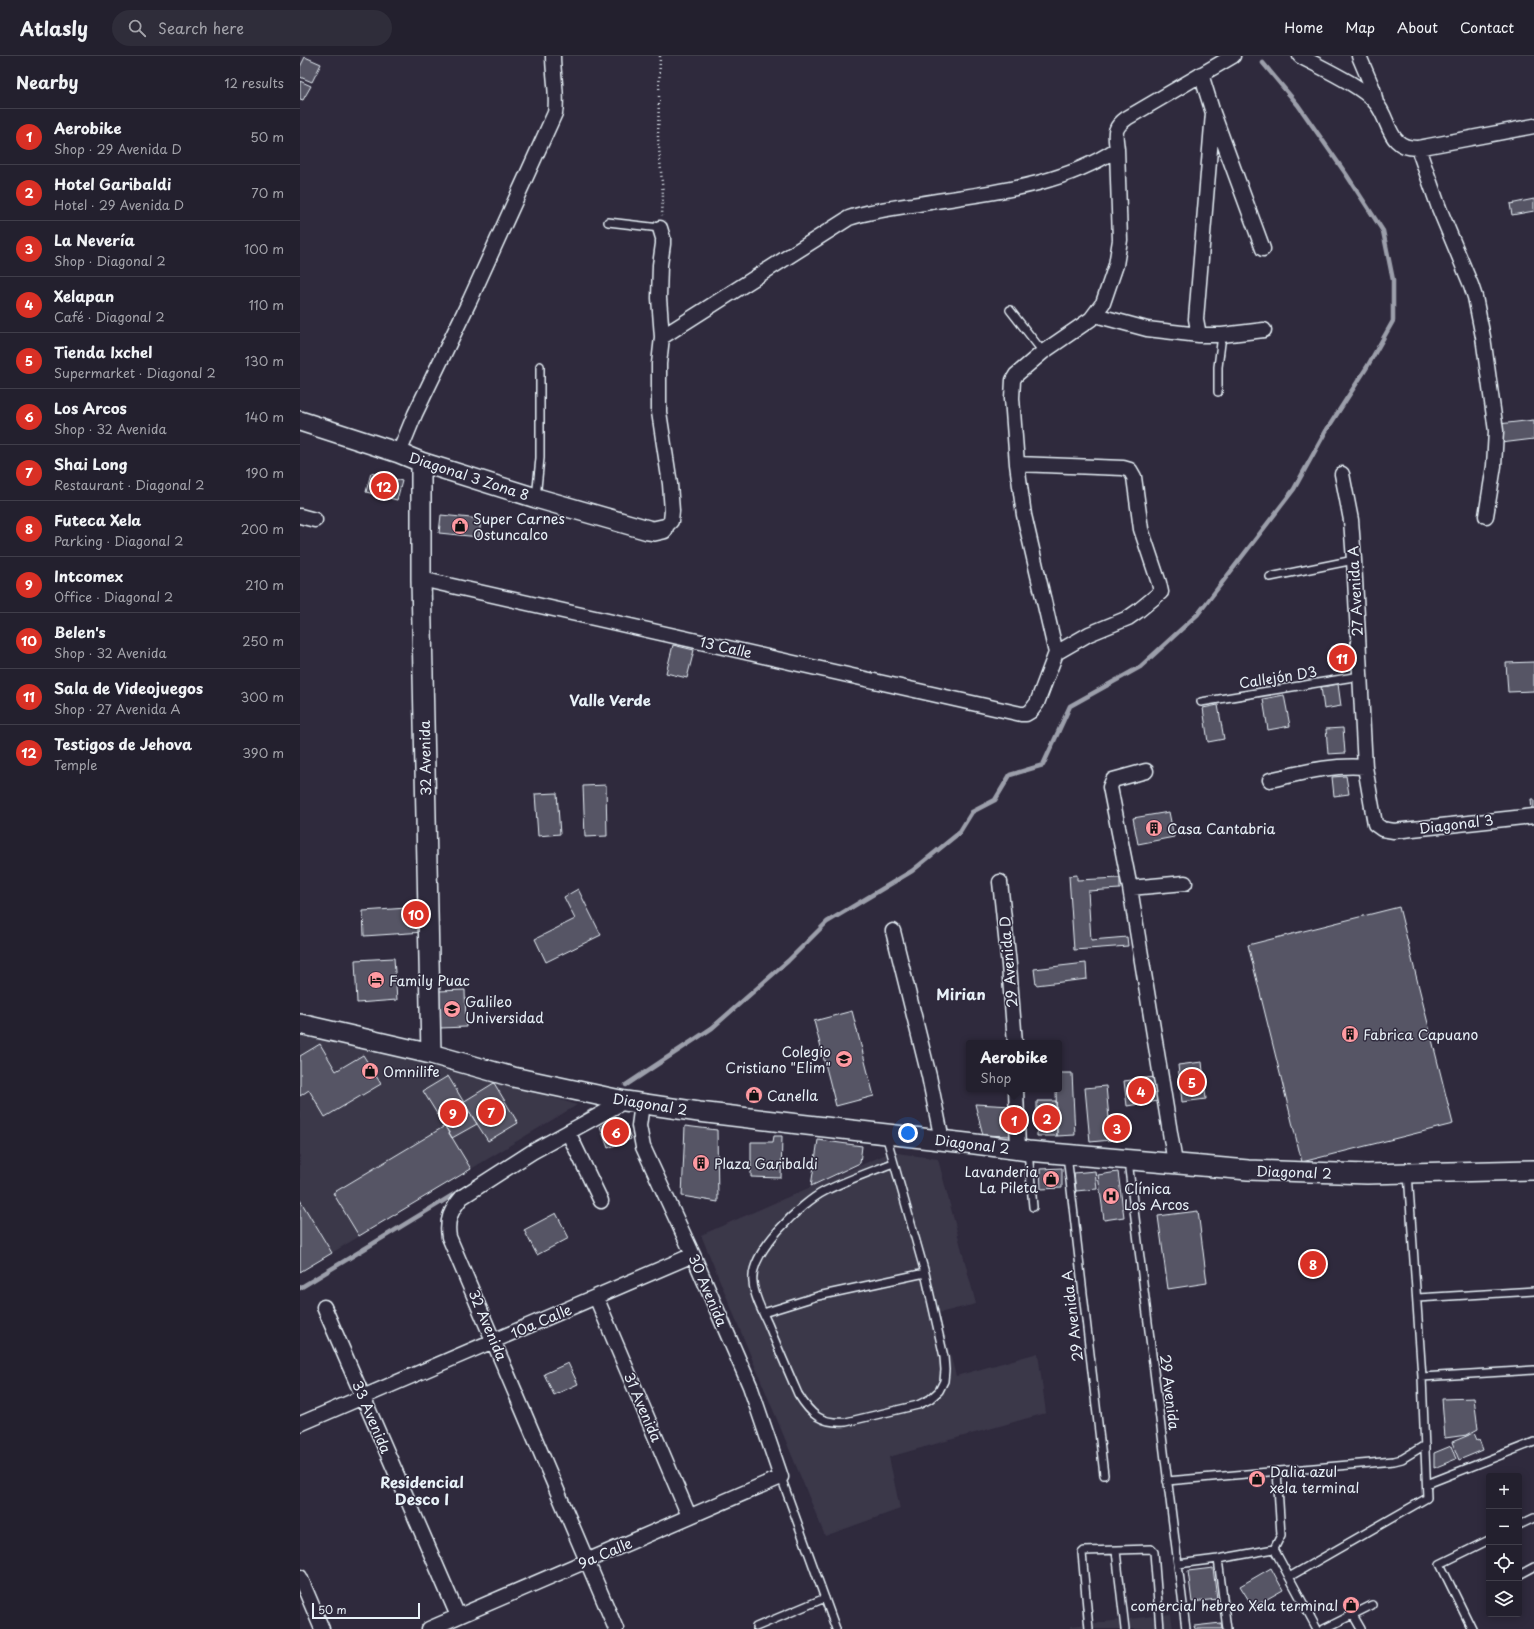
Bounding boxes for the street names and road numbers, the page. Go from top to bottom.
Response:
street label: Diagonal 3 Zona 8 [406,447,532,505]
street label: 27 Avenida A [1342,545,1368,637]
street label: 13 Calle [698,631,755,663]
street label: Callejón D3 [1238,660,1318,694]
street label: 32 Avenida [414,720,436,796]
street label: Diagonal 3 [1418,809,1494,839]
street label: 29 Avenida D [994,915,1022,1009]
street label: Diagonal 2 [611,1088,689,1120]
street label: Diagonal 2 [933,1129,1011,1159]
street label: Diagonal 2 [1256,1160,1332,1184]
street label: 30 Avenida [683,1250,733,1330]
street label: 29 Avenida A [1056,1269,1088,1363]
street label: 32 Avenida [464,1286,512,1364]
street label: 10a Calle [507,1299,575,1343]
street label: 29 Avenida [1155,1353,1185,1431]
street label: 31 Avenida [619,1369,667,1445]
street label: 33 Avenida [347,1377,397,1457]
street label: 9a Calle [575,1532,636,1574]

